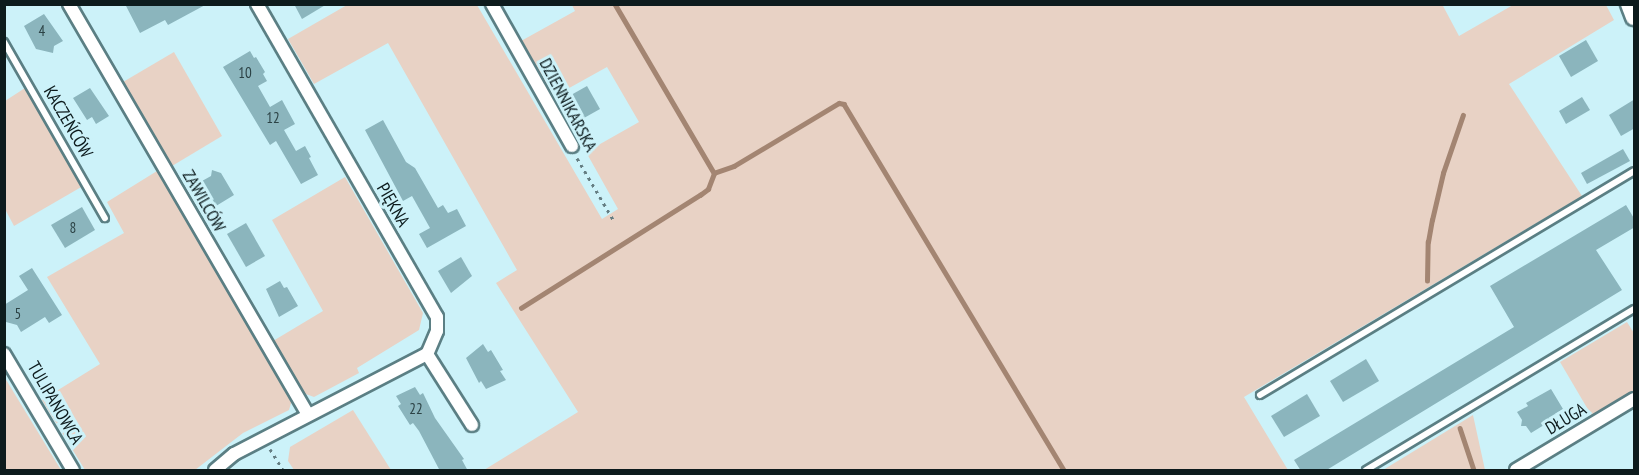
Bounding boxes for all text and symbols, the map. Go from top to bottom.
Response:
house number: 4 [39,22,45,40]
street label: DZIENNIKARSKA [534,55,602,155]
house number: 10 [238,64,252,82]
street label: KACZEŃCÓW [39,82,97,162]
house number: 12 [266,109,280,127]
street label: ZAWILCÓW [178,166,230,236]
street label: PIĘKNA [372,179,414,231]
house number: 8 [70,219,76,237]
house number: 5 [15,305,21,323]
street label: TULIPANOWCA [23,358,87,448]
street label: DŁUGA [1542,398,1590,440]
house number: 22 [409,400,423,418]

